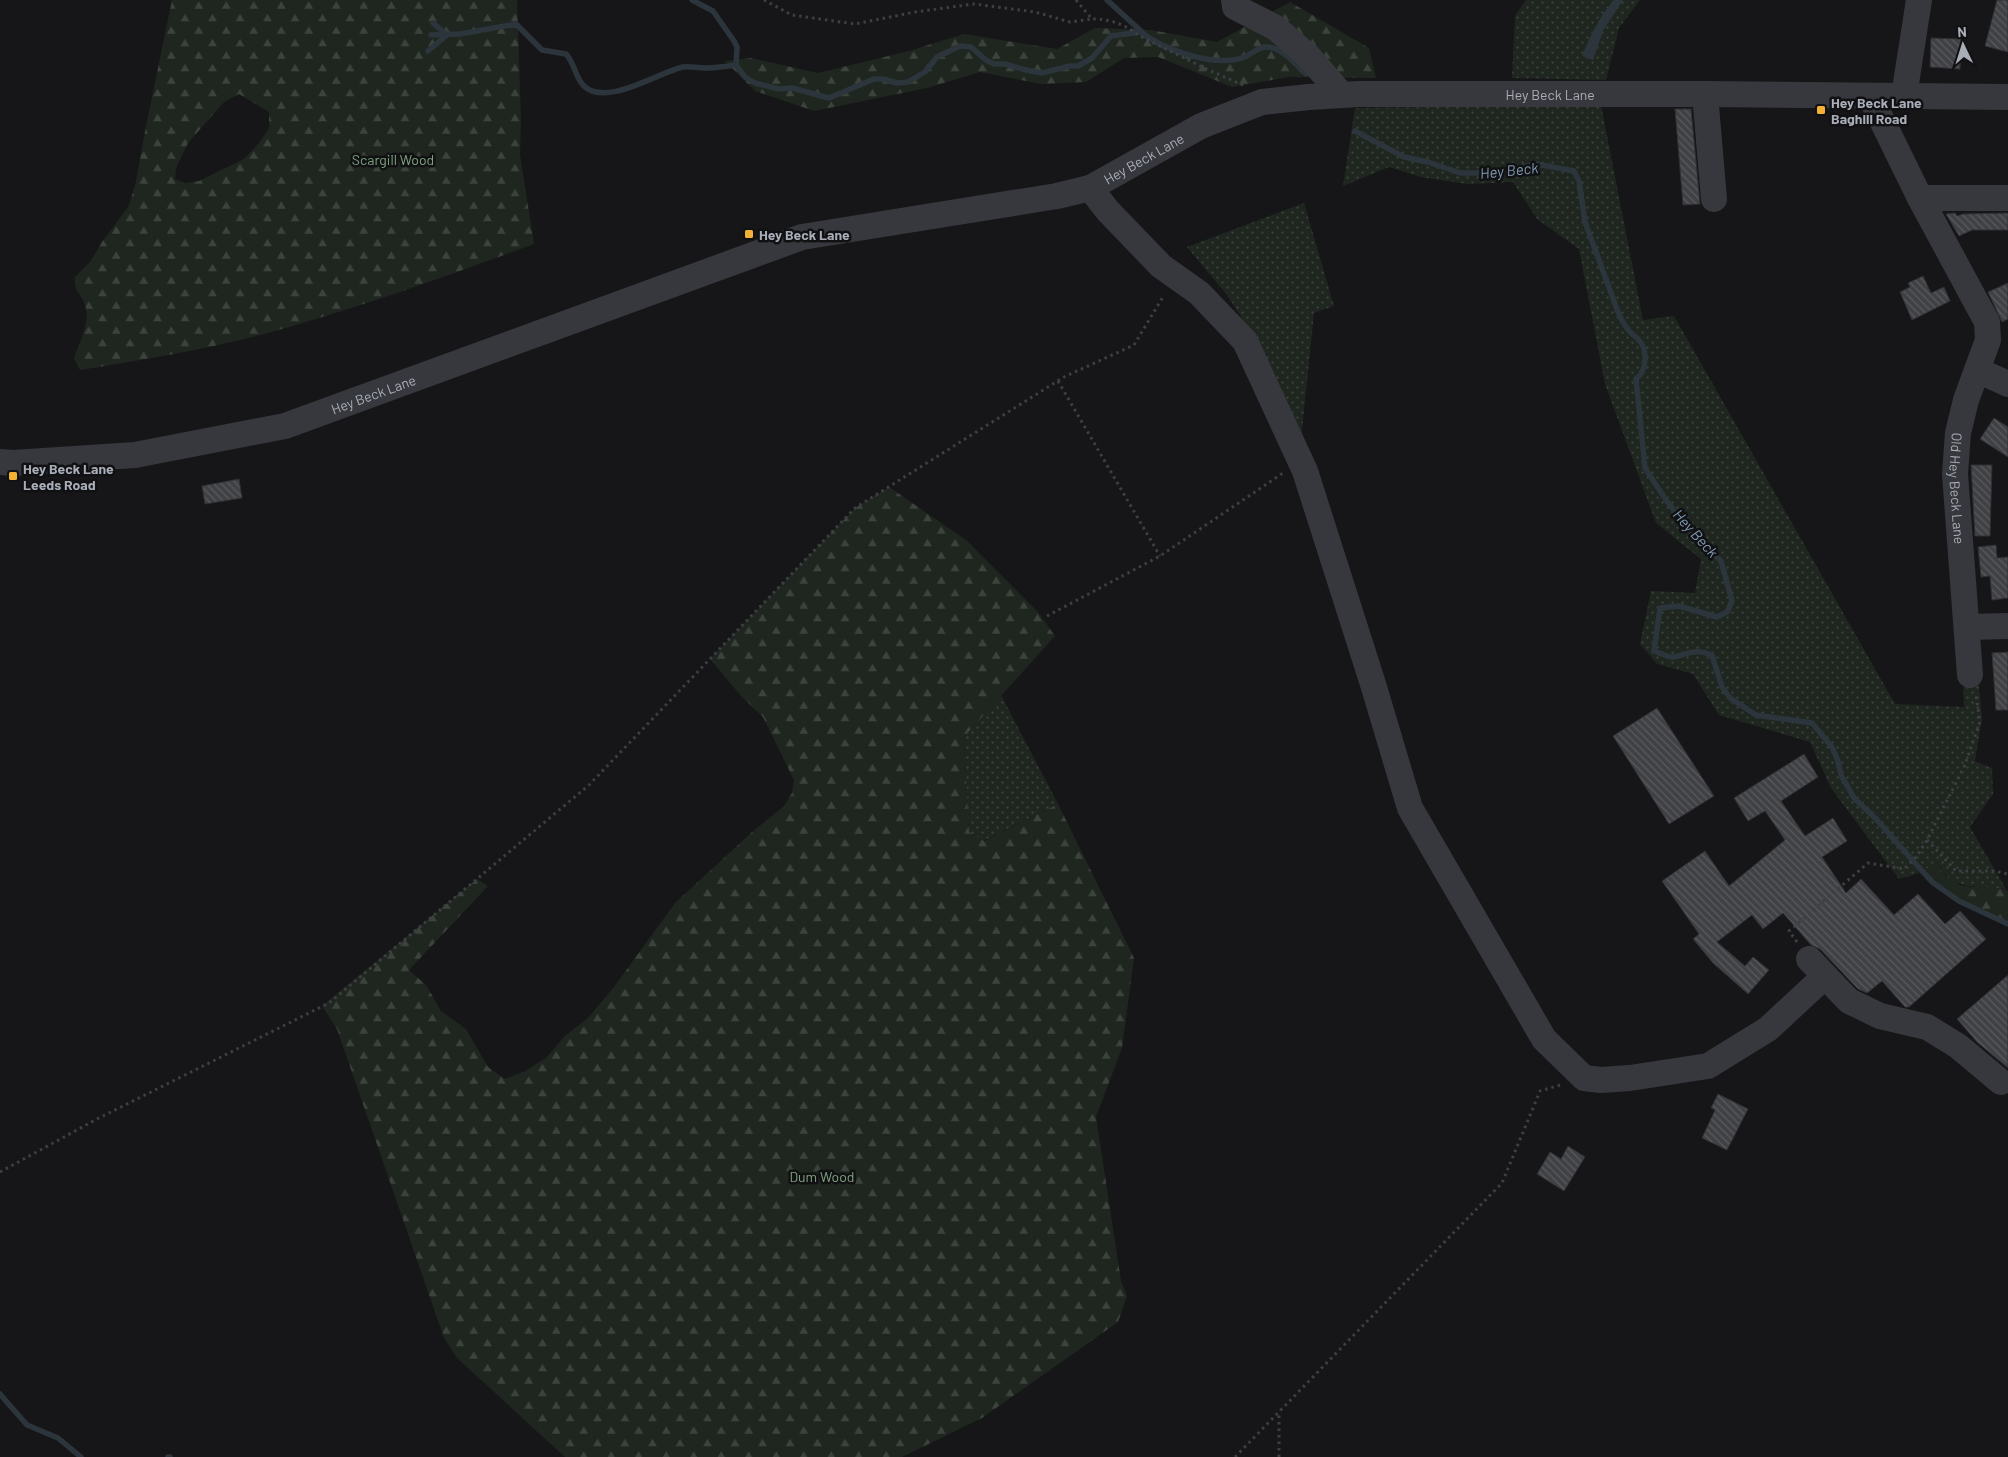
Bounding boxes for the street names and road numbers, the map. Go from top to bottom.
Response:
street label: Hey Beck Lane [1506,86,1595,103]
street label: Hey Beck Lane [1100,129,1186,187]
street label: Hey Beck Lane [328,370,418,417]
street label: Old Hey Beck Lane [1946,432,1969,545]

